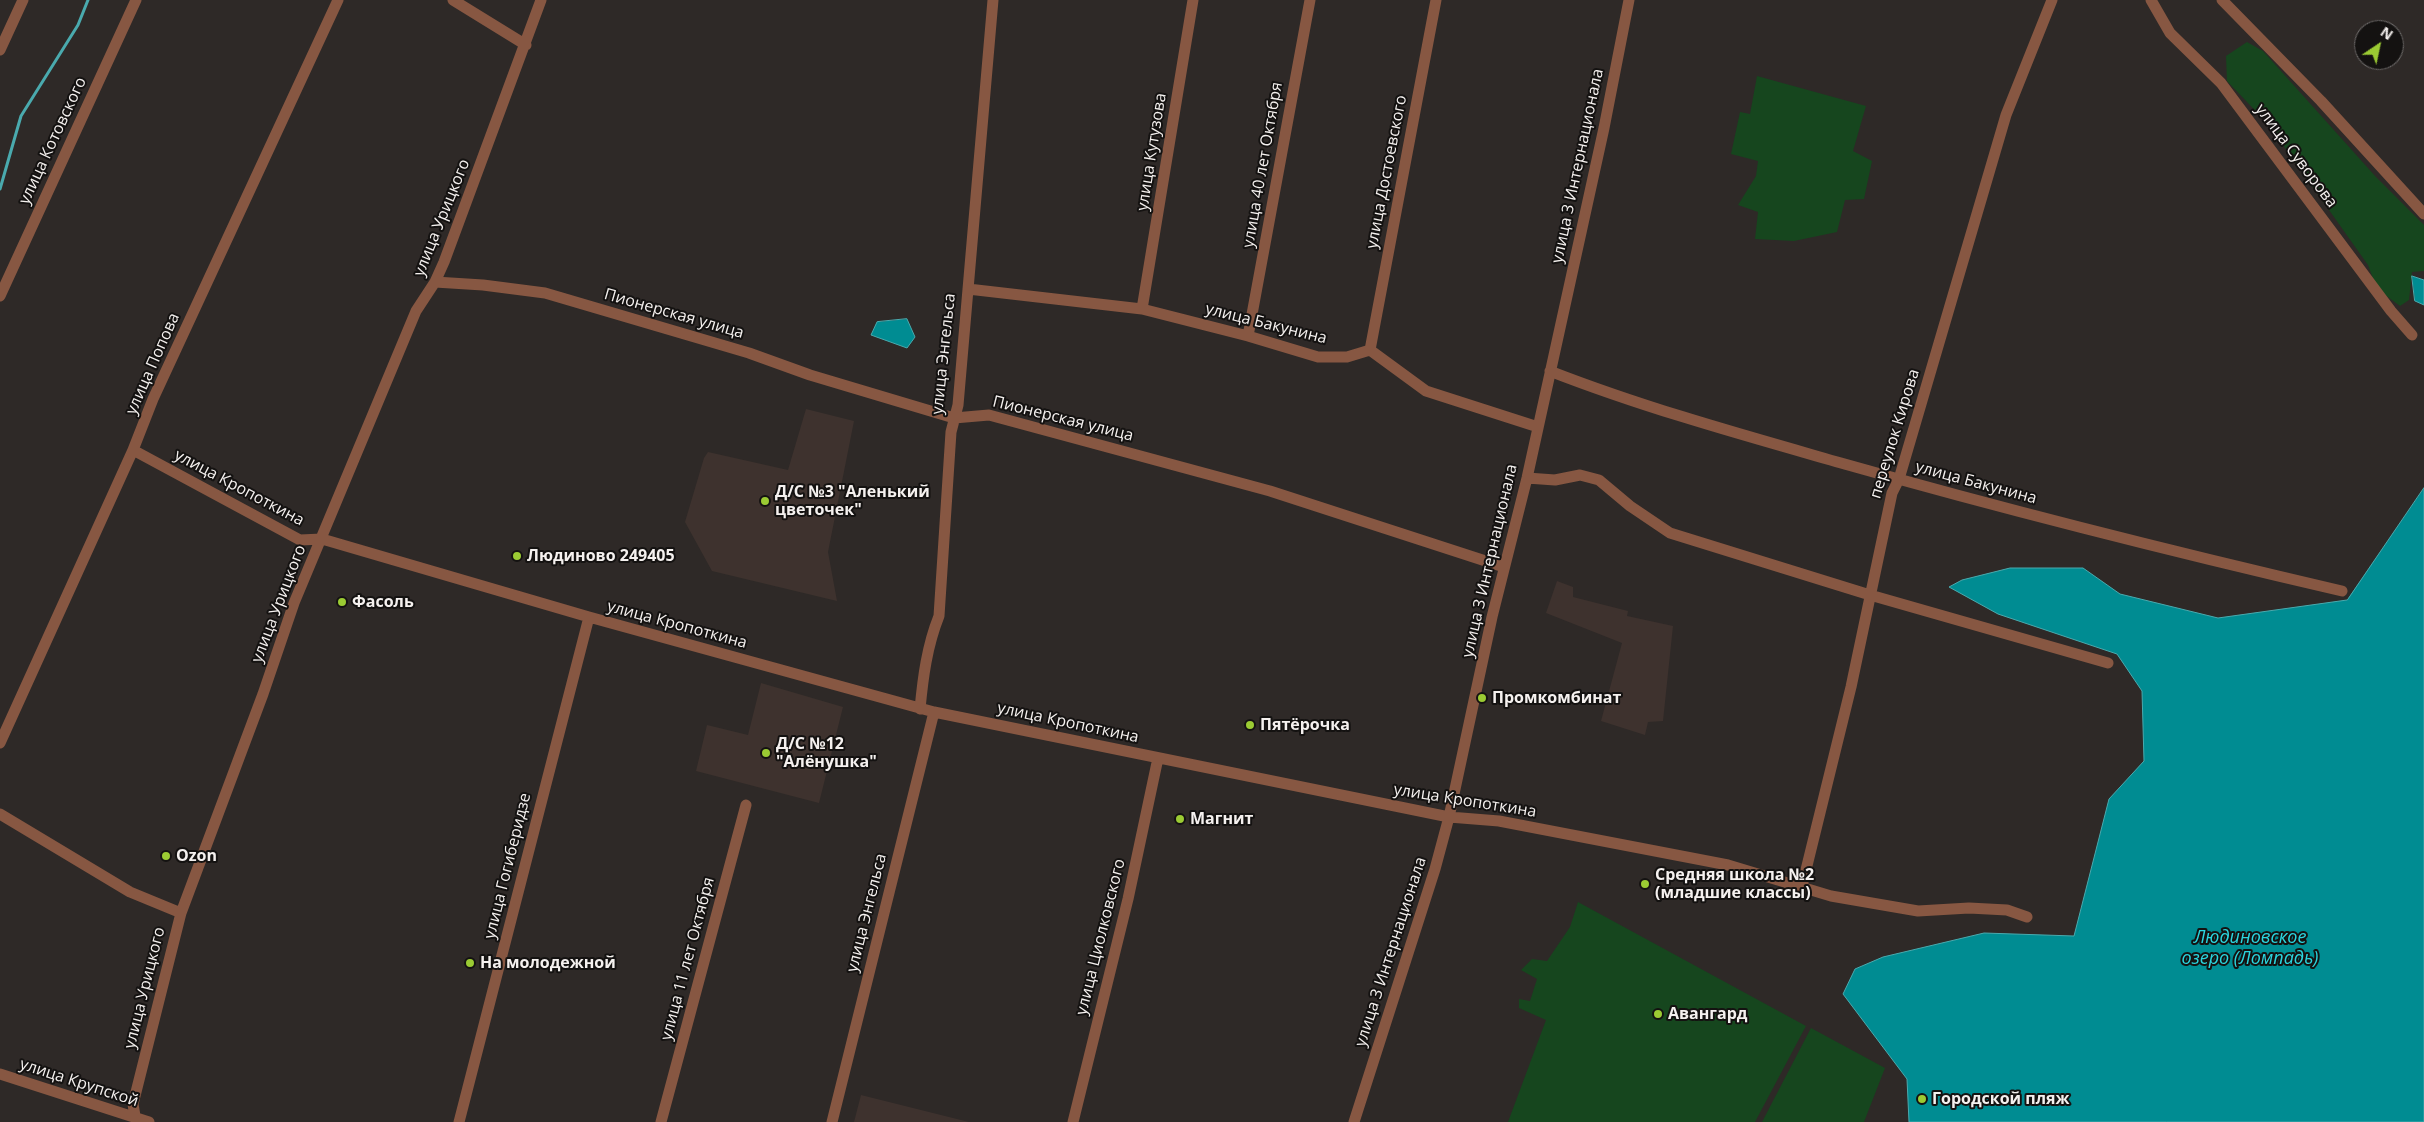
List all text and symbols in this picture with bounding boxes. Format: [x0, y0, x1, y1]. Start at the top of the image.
north arrow [2354, 20, 2404, 70]
text: N [2377, 22, 2397, 44]
street label: улица 3 Интернационала [1548, 67, 1608, 265]
street label: улица Котовского [15, 74, 91, 208]
street label: улица 40 лет Октября [1239, 81, 1287, 249]
street label: улица Кутузова [1133, 92, 1171, 212]
street label: улица Достоевского [1363, 94, 1411, 250]
street label: улица Суворова [2251, 100, 2341, 212]
street label: улица Урицкого [410, 157, 474, 279]
street label: Пионерская улица [602, 285, 746, 343]
street label: улица Энгельса [928, 293, 960, 415]
street label: улица Бакунина [1203, 300, 1329, 348]
street label: улица Попова [122, 310, 184, 418]
street label: переулок Кирова [1866, 367, 1924, 501]
street label: Пионерская улица [991, 392, 1135, 446]
street label: улица Кропоткина [171, 446, 307, 530]
street label: улица Бакунина [1913, 458, 2039, 508]
street label: улица 3 Интернационала [1458, 462, 1522, 660]
place label: Д/С №3 "Аленький цветочек" [775, 482, 930, 520]
marker: Д/С №3 "Аленький цветочек" [759, 495, 771, 507]
street label: улица Урицкого [248, 542, 310, 666]
place label: Людиново 249405 [527, 546, 675, 566]
marker: Людиново 249405 [511, 550, 523, 562]
place label: Фасоль [352, 592, 414, 612]
marker: Фасоль [336, 596, 348, 608]
street label: улица Кропоткина [605, 597, 749, 653]
place label: Промкомбинат [1492, 688, 1621, 708]
marker: Промкомбинат [1476, 692, 1488, 704]
street label: улица Кропоткина [996, 699, 1140, 747]
place label: Пятёрочка [1260, 715, 1350, 735]
marker: Пятёрочка [1244, 719, 1256, 731]
place label: Д/С №12 "Алёнушка" [776, 734, 877, 772]
marker: Д/С №12 "Алёнушка" [760, 747, 772, 759]
street label: улица Кропоткина [1392, 780, 1538, 822]
street label: улица Гогиберидзе [481, 791, 535, 941]
place label: Магнит [1190, 809, 1253, 829]
marker: Магнит [1174, 813, 1186, 825]
place label: Ozon [176, 846, 217, 866]
marker: Ozon [160, 850, 172, 862]
street label: улица Энгельса [843, 852, 891, 974]
street label: улица 3 Интернационала [1351, 855, 1431, 1049]
street label: улица Циолковского [1072, 857, 1130, 1017]
place label: Средняя школа №2 (младшие классы) [1655, 865, 1814, 903]
street label: улица 11 лет Октября [657, 875, 719, 1043]
marker: Средняя школа №2 (младшие классы) [1639, 878, 1651, 890]
street label: улица Урицкого [121, 925, 169, 1051]
water label: Людиновское озеро (Ломпадь) [2182, 927, 2318, 970]
place label: На молодежной [480, 953, 616, 973]
marker: На молодежной [464, 957, 476, 969]
place label: Авангард [1668, 1004, 1747, 1024]
marker: Авангард [1652, 1008, 1664, 1020]
street label: улица Крупской [17, 1055, 141, 1111]
place label: Городской пляж [1932, 1089, 2069, 1109]
marker: Городской пляж [1916, 1093, 1928, 1105]

